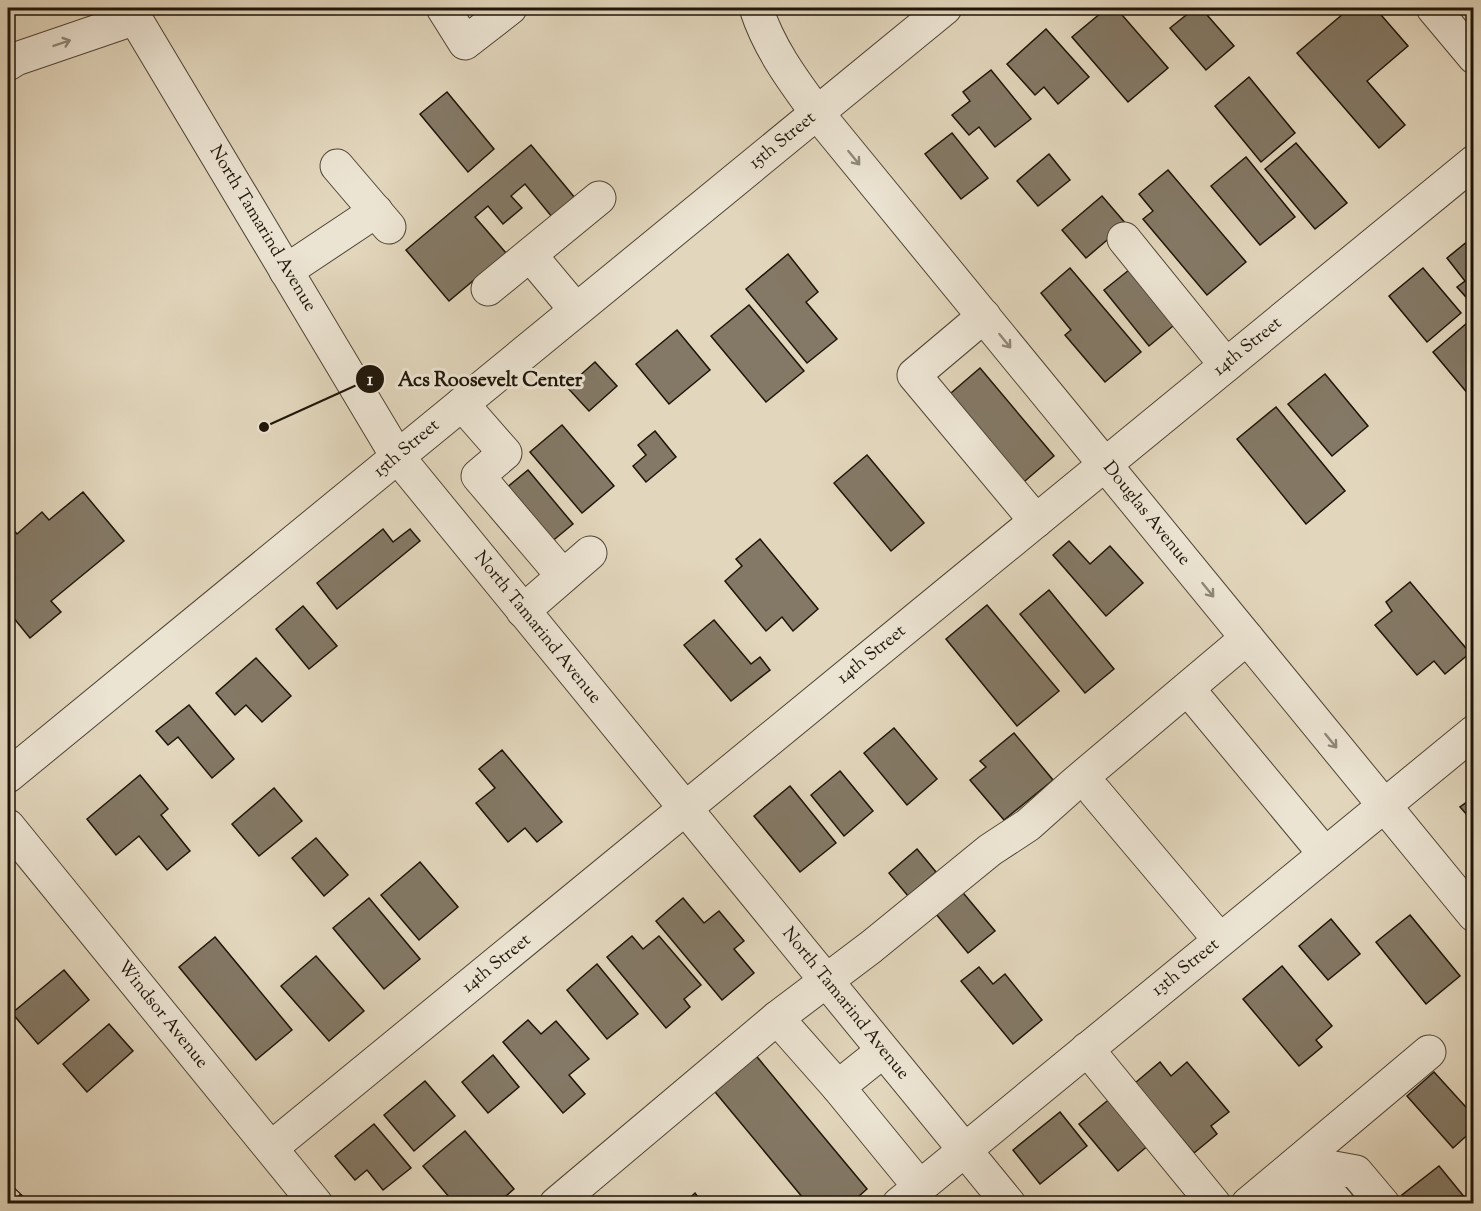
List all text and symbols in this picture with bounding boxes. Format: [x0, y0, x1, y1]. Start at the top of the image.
one-way arrow [52, 37, 71, 48]
street label: 15th Street [744, 106, 822, 176]
street label: North Tamarind Avenue [202, 141, 322, 317]
one-way arrow [848, 150, 861, 166]
street label: 14th Street [1208, 311, 1288, 383]
one-way arrow [998, 333, 1011, 349]
callout: Acs Roosevelt Center [355, 360, 594, 398]
text: Acs Roosevelt Center [398, 367, 583, 396]
text: 1 [367, 368, 374, 394]
street label: 15th Street [368, 414, 446, 484]
street label: Douglas Avenue [1096, 456, 1196, 572]
street label: North Tamarind Avenue [467, 546, 607, 710]
one-way arrow [1201, 582, 1214, 598]
street label: 14th Street [832, 619, 912, 691]
one-way arrow [1325, 733, 1338, 749]
street label: North Tamarind Avenue [775, 922, 915, 1086]
street label: 14th Street [457, 928, 537, 1000]
street label: 13th Street [1147, 933, 1225, 1003]
street label: Windsor Avenue [110, 955, 214, 1075]

